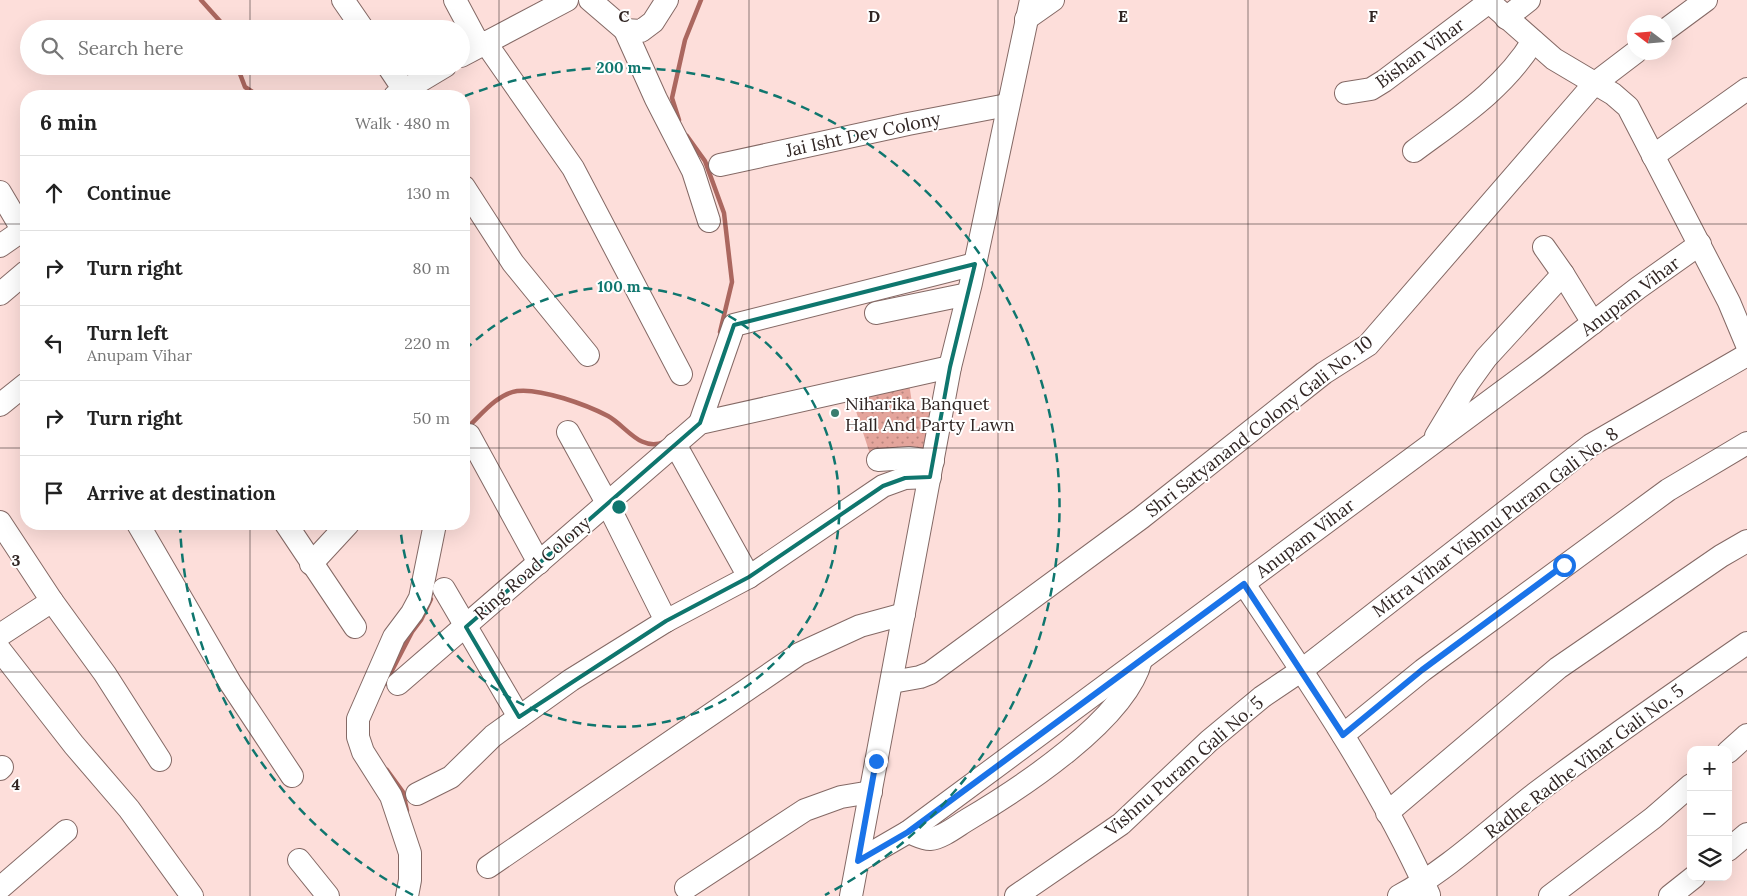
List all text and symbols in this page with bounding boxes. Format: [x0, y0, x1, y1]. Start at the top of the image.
text: C [618, 6, 630, 26]
text: D [868, 6, 880, 26]
text: E [1118, 6, 1128, 26]
text: F [1368, 6, 1378, 26]
street label: Bishan Vihar [1371, 13, 1469, 93]
north arrow [1627, 15, 1672, 60]
search box [20, 20, 470, 75]
icon: search [38, 34, 66, 62]
text: Search here [78, 36, 184, 60]
text: 200 m [597, 58, 642, 77]
street label: Jai Isht Dev Colony [782, 106, 943, 162]
text: 6 min [40, 109, 97, 136]
text: Walk · 480 m [355, 113, 450, 133]
icon: ahead [40, 179, 68, 207]
text: Continue [87, 181, 171, 205]
text: 130 m [407, 183, 450, 203]
street label: Anupam Vihar [1575, 251, 1684, 341]
icon: right [40, 254, 68, 282]
text: Turn right [87, 256, 183, 280]
text: 80 m [413, 258, 450, 278]
text: 100 m [598, 277, 641, 296]
text: Turn left [87, 321, 168, 345]
icon: left [40, 329, 68, 357]
street label: Shri Satyanand Colony Gali No. 10 [1141, 330, 1377, 522]
text: 220 m [404, 333, 450, 353]
text: Anupam Vihar [87, 345, 192, 365]
place label: Niharika Banquet Hall And Party Lawn [845, 392, 1015, 436]
icon: right [40, 404, 68, 432]
text: Turn right [87, 406, 183, 430]
marker: Niharika Banquet Hall And Party Lawn [829, 407, 841, 419]
text: 50 m [413, 408, 450, 428]
street label: Mitra Vihar Vishnu Puram Gali No. 8 [1367, 422, 1623, 622]
icon: arrive [40, 479, 68, 507]
text: Arrive at destination [87, 481, 276, 505]
street label: Anupam Vihar [1250, 493, 1359, 583]
centre of rings [610, 498, 628, 516]
street label: Ring Road Colony [469, 511, 596, 625]
text: 3 [12, 550, 21, 570]
route start [1553, 554, 1576, 577]
street label: Radhe Radhe Vihar Gali No. 5 [1480, 679, 1688, 843]
street label: Vishnu Puram Gali No. 5 [1099, 691, 1268, 842]
map controls [1687, 746, 1732, 881]
button: + [1687, 746, 1732, 791]
route end [865, 750, 888, 773]
text: 4 [12, 774, 21, 794]
button: − [1687, 791, 1732, 836]
button: layers [1687, 836, 1732, 881]

